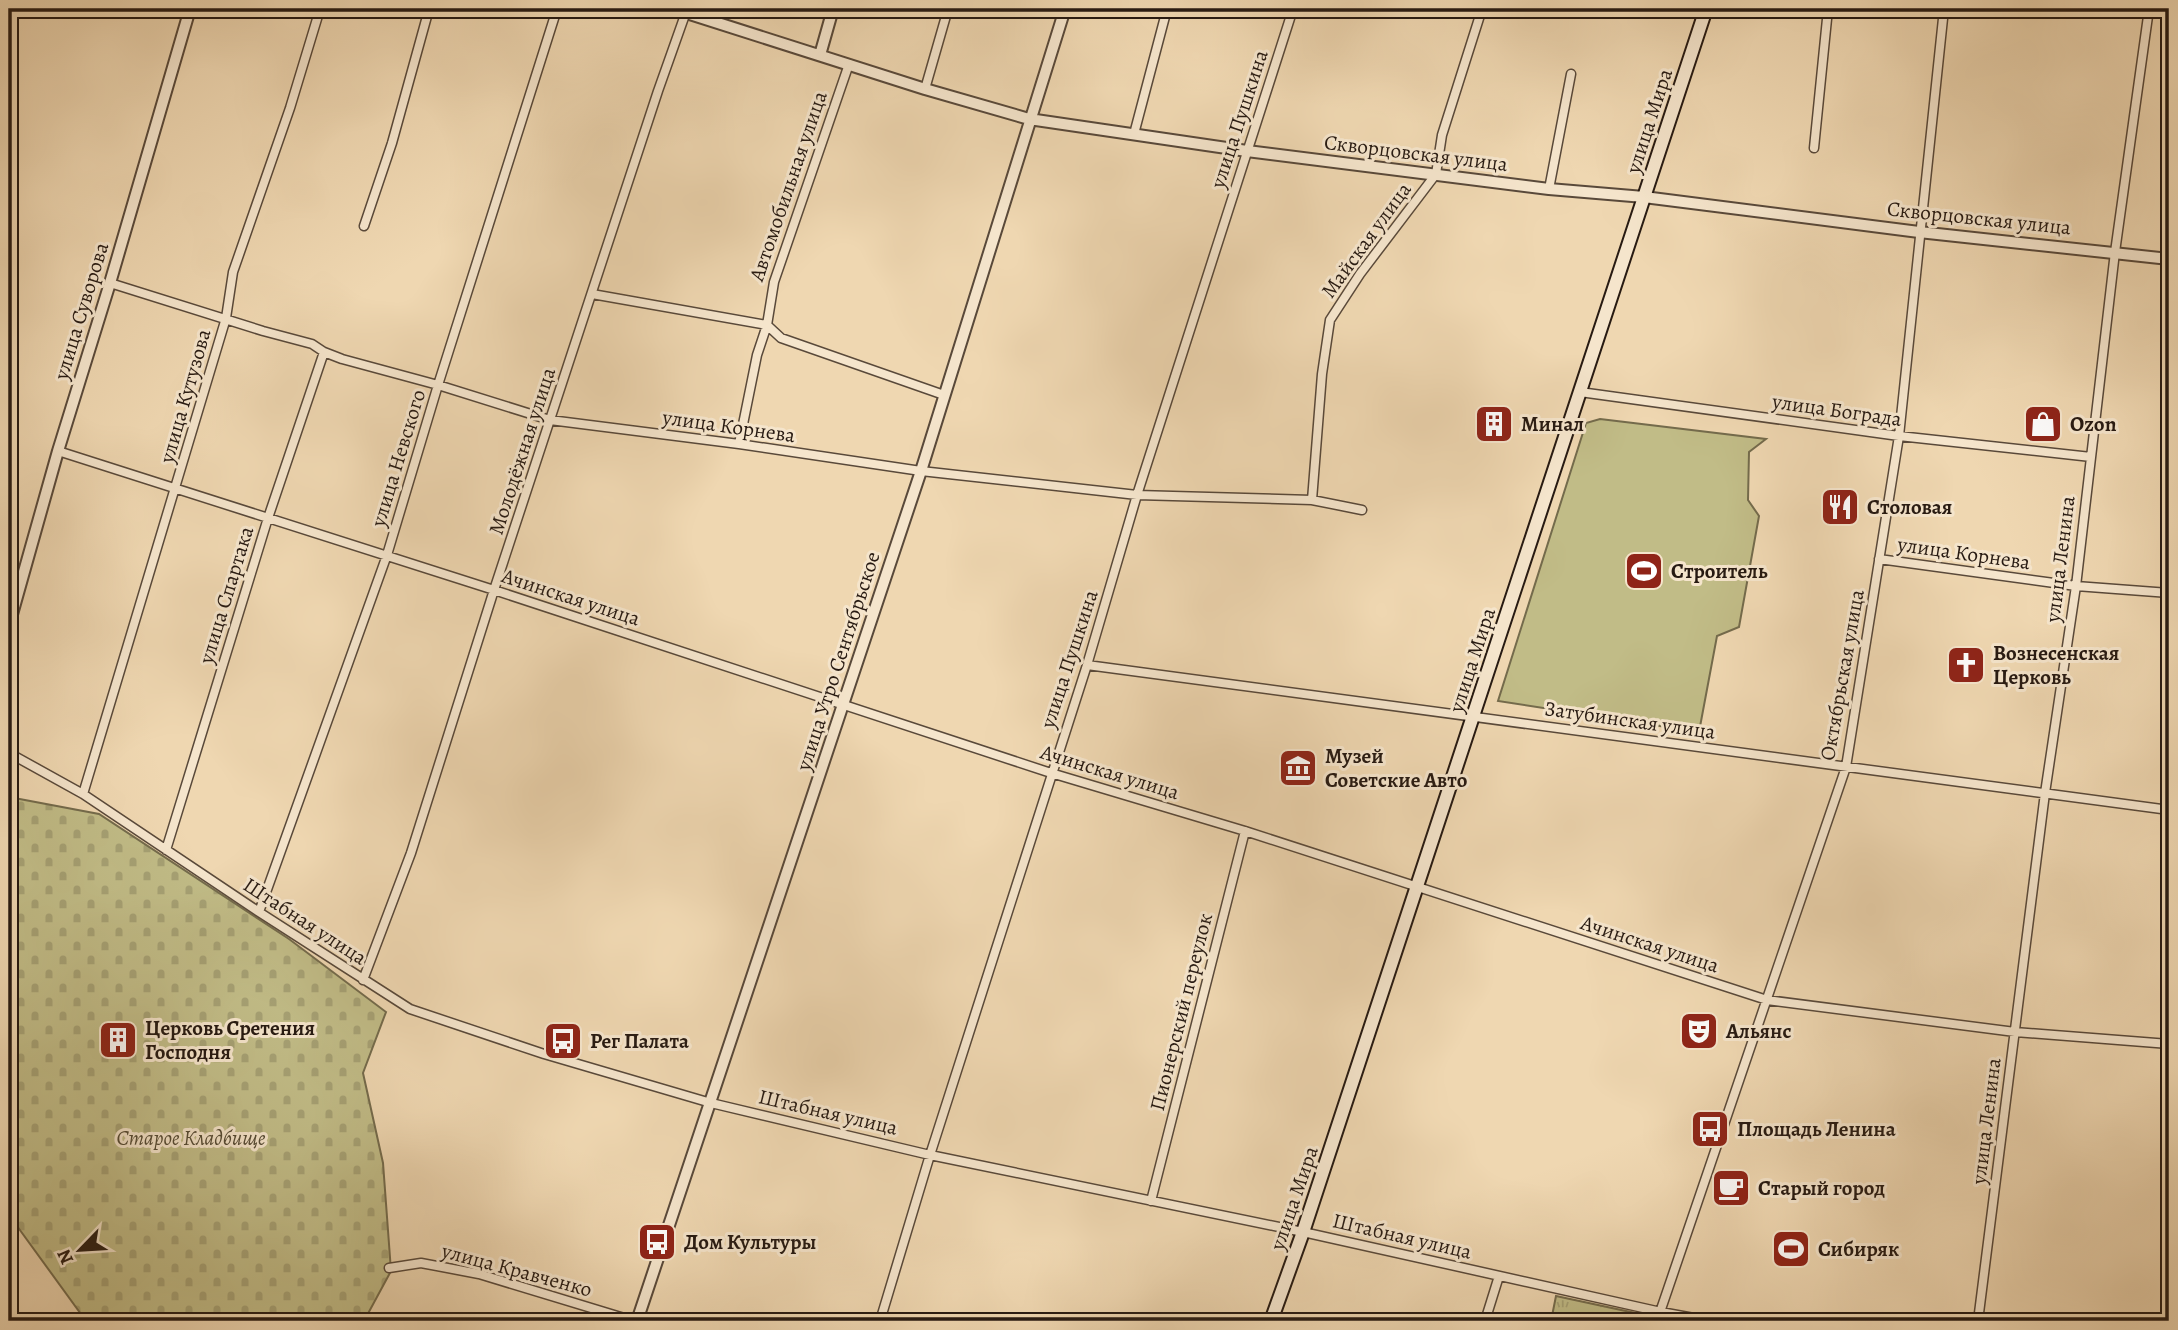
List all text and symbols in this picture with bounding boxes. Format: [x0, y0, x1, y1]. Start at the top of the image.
street label: улица Пушкина [1203, 46, 1275, 193]
street label: улица Мира [1619, 65, 1679, 178]
street label: Автомобильная улица [742, 87, 834, 286]
street label: Скворцовская улица [1323, 128, 1510, 178]
street label: Майская улица [1314, 176, 1418, 304]
street label: Скворцовская улица [1886, 194, 2073, 242]
street label: улица Суворова [47, 239, 115, 384]
street label: улица Кутузова [152, 325, 218, 467]
street label: Молодёжная улица [482, 364, 562, 538]
street label: улица Невского [364, 386, 432, 531]
street label: улица Бограда [1770, 387, 1904, 433]
street label: улица Корнева [660, 403, 797, 449]
building icon: Минал [1473, 403, 1515, 445]
shop icon: Ozon [2022, 403, 2064, 445]
place label: Минал [1521, 410, 1584, 438]
place label: Ozon [2070, 410, 2117, 438]
restaurant icon: Столовая [1819, 486, 1861, 528]
place label: Столовая [1867, 493, 1952, 521]
street label: улица Ленина [2038, 494, 2082, 625]
street label: улица Спартака [192, 523, 260, 668]
street label: улица Корнева [1895, 530, 2032, 576]
street label: улица Утро Сентябрьское [789, 548, 887, 775]
sports icon: Строитель [1623, 550, 1665, 592]
place label: Строитель [1671, 557, 1768, 585]
street label: Ачинская улица [497, 561, 644, 633]
street label: улица Пушкина [1033, 586, 1105, 733]
street label: Октябрьская улица [1813, 587, 1871, 763]
street label: улица Мира [1442, 604, 1502, 717]
place label: Вознесенская Церковь [1993, 639, 2119, 691]
church icon: Вознесенская Церковь [1945, 644, 1987, 686]
street label: Затубинская улица [1543, 694, 1718, 746]
street label: Ачинская улица [1036, 737, 1183, 806]
place label: Музей Советские Авто [1325, 742, 1468, 794]
museum icon: Музей Советские Авто [1277, 747, 1319, 789]
street label: Штабная улица [238, 871, 373, 972]
street label: Ачинская улица [1576, 908, 1723, 980]
street label: Пионерский переулок [1143, 910, 1219, 1114]
theatre icon: Альянс [1678, 1010, 1720, 1052]
place label: Церковь Сретения Господня [145, 1014, 315, 1066]
place label: Альянс [1725, 1017, 1792, 1045]
building icon: Церковь Сретения Господня [97, 1019, 139, 1061]
bus stop icon: Рег Палата [542, 1020, 584, 1062]
place label: Рег Палата [590, 1027, 689, 1055]
street label: улица Ленина [1964, 1056, 2008, 1187]
street label: Штабная улица [756, 1082, 901, 1142]
bus stop icon: Площадь Ленина [1689, 1108, 1731, 1150]
place label: Площадь Ленина [1737, 1115, 1896, 1143]
park label: Старое Кладбище [116, 1124, 266, 1152]
street label: улица Мира [1263, 1142, 1325, 1255]
cafe icon: Старый город [1710, 1167, 1752, 1209]
place label: Старый город [1758, 1174, 1885, 1202]
street label: Штабная улица [1330, 1206, 1475, 1266]
north arrow [46, 1214, 116, 1284]
bus stop icon: Дом Культуры [636, 1221, 678, 1263]
place label: Дом Культуры [684, 1228, 816, 1256]
sports icon: Сибиряк [1770, 1228, 1812, 1270]
place label: Сибиряк [1818, 1235, 1899, 1263]
street label: улица Кравченко [438, 1236, 595, 1304]
text: N [51, 1245, 80, 1269]

